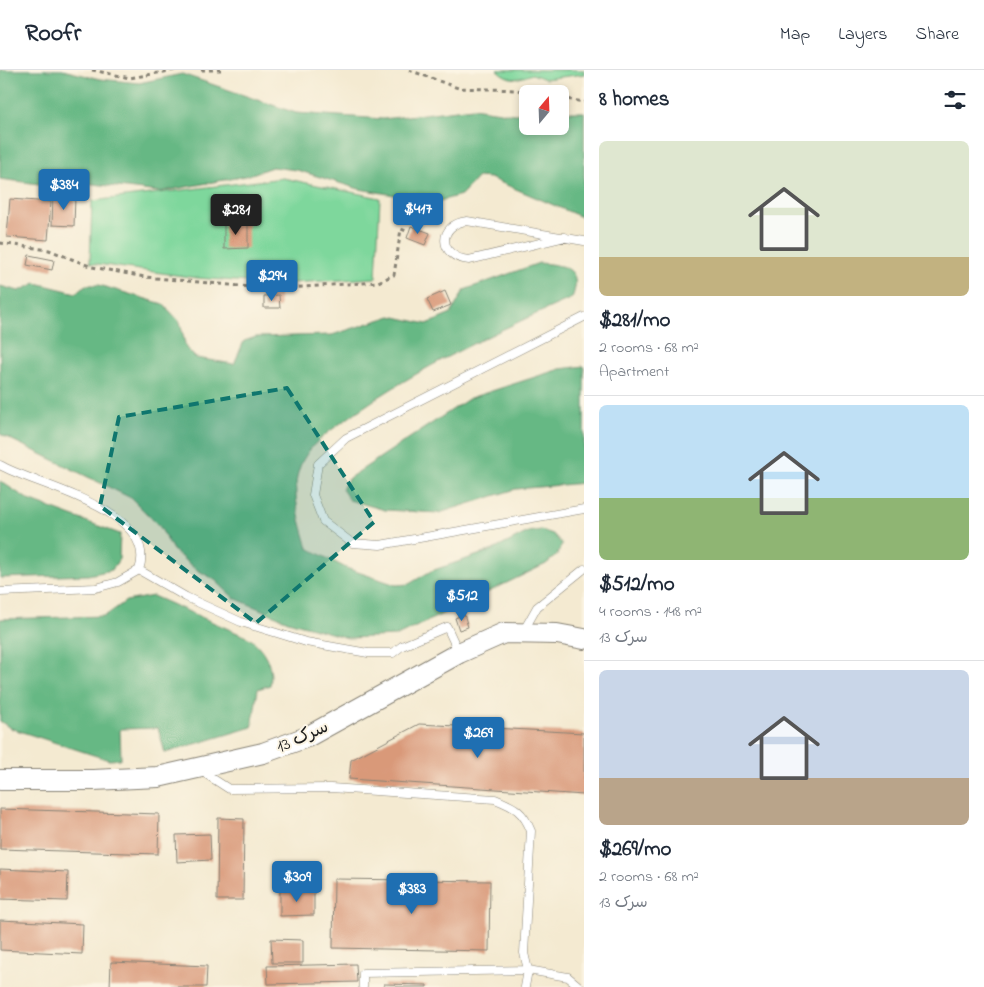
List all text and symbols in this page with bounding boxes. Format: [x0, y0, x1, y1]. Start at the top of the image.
text: Roofr [25, 17, 81, 52]
text: Map [780, 22, 810, 48]
text: Layers [838, 22, 888, 48]
text: Share [916, 22, 959, 48]
north arrow [519, 85, 569, 135]
map controls [519, 85, 569, 135]
text: 8 homes [599, 85, 669, 115]
icon: filters [941, 86, 969, 114]
pin: $384 [34, 168, 94, 211]
text: $384 [50, 173, 78, 197]
icon: home [739, 174, 829, 264]
pin: $417 [388, 192, 448, 235]
pin: $281 [206, 194, 266, 236]
text: $417 [404, 197, 432, 221]
text: $281 [222, 198, 250, 222]
pin: $294 [242, 260, 302, 302]
text: $294 [257, 264, 287, 288]
text: $281/mo [599, 306, 670, 336]
text: 2 rooms · 68 m² [599, 336, 699, 360]
text: Apartment [599, 360, 669, 384]
icon: home [739, 438, 829, 528]
text: $512/mo [599, 570, 675, 600]
pin: $512 [432, 580, 492, 622]
text: $512 [446, 584, 478, 608]
text: 4 rooms · 148 m² [599, 600, 702, 624]
text: سرک 13 [599, 626, 648, 650]
icon: home [739, 703, 829, 793]
street label: سرک 13 [273, 715, 333, 761]
pin: $269 [448, 716, 508, 759]
text: $269 [463, 721, 493, 745]
text: $269/mo [599, 835, 671, 865]
pin: $309 [267, 860, 327, 903]
text: $309 [283, 865, 311, 889]
text: 2 rooms · 68 m² [599, 865, 699, 889]
pin: $383 [382, 872, 442, 915]
text: $383 [398, 877, 426, 901]
text: سرک 13 [599, 891, 648, 915]

